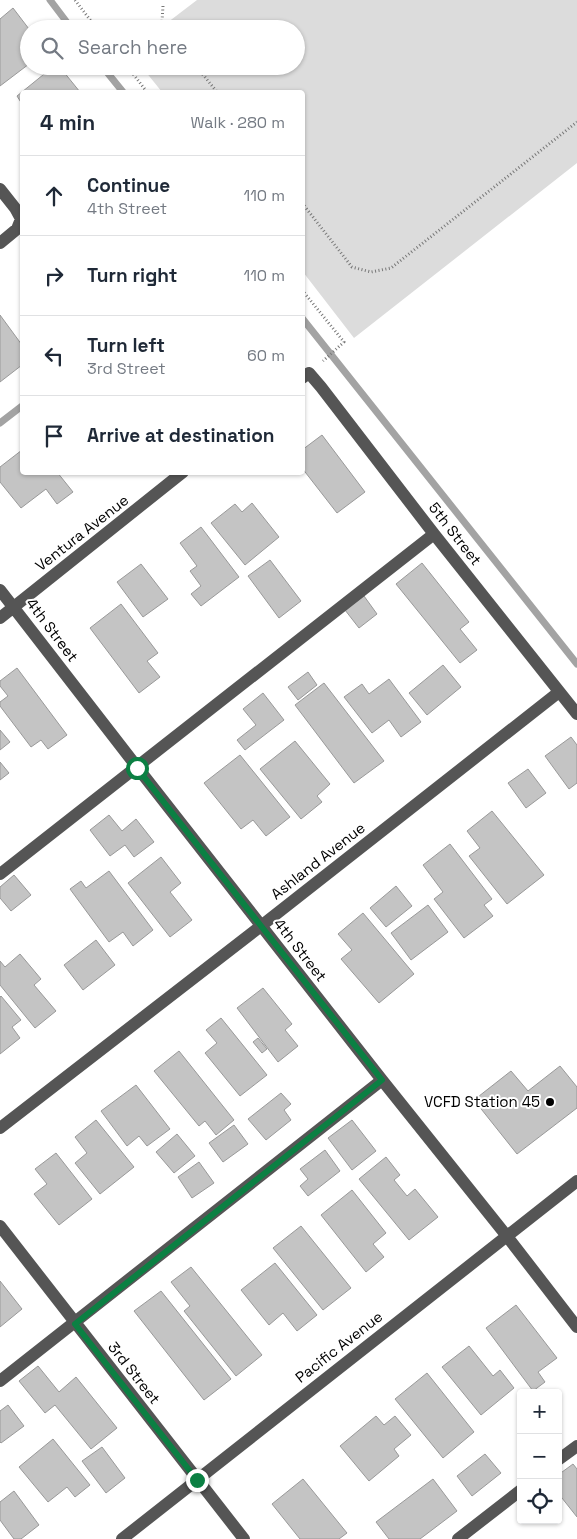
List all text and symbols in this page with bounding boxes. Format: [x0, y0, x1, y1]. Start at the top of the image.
search box [20, 20, 305, 75]
icon: search [38, 34, 66, 62]
text: Search here [78, 35, 188, 60]
text: 4 min [40, 109, 95, 136]
text: Walk · 280 m [190, 112, 285, 133]
text: Continue [87, 173, 170, 198]
icon: ahead [40, 182, 68, 210]
text: 110 m [243, 185, 285, 206]
text: 4th Street [87, 198, 167, 219]
icon: right [40, 262, 68, 290]
text: Turn right [87, 263, 177, 288]
text: 110 m [243, 265, 285, 286]
text: Turn left [87, 333, 165, 358]
icon: left [40, 342, 68, 370]
text: 60 m [247, 345, 285, 366]
text: 3rd Street [87, 358, 166, 379]
icon: arrive [40, 422, 68, 450]
text: Arrive at destination [87, 423, 275, 448]
street label: Ventura Avenue [31, 490, 132, 575]
street label: 5th Street [425, 498, 486, 569]
street label: 4th Street [22, 594, 83, 666]
route start [126, 757, 149, 780]
street label: Ashland Avenue [267, 818, 369, 903]
street label: 4th Street [270, 914, 331, 985]
place label: VCFD Station 45 [424, 1092, 540, 1111]
marker: VCFD Station 45 [544, 1096, 556, 1108]
street label: Pacific Avenue [291, 1307, 386, 1387]
street label: 3rd Street [104, 1338, 165, 1408]
map controls [517, 1389, 562, 1524]
button: + [517, 1389, 562, 1434]
button: − [517, 1434, 562, 1479]
route end [186, 1469, 209, 1492]
button: locate [517, 1479, 562, 1524]

